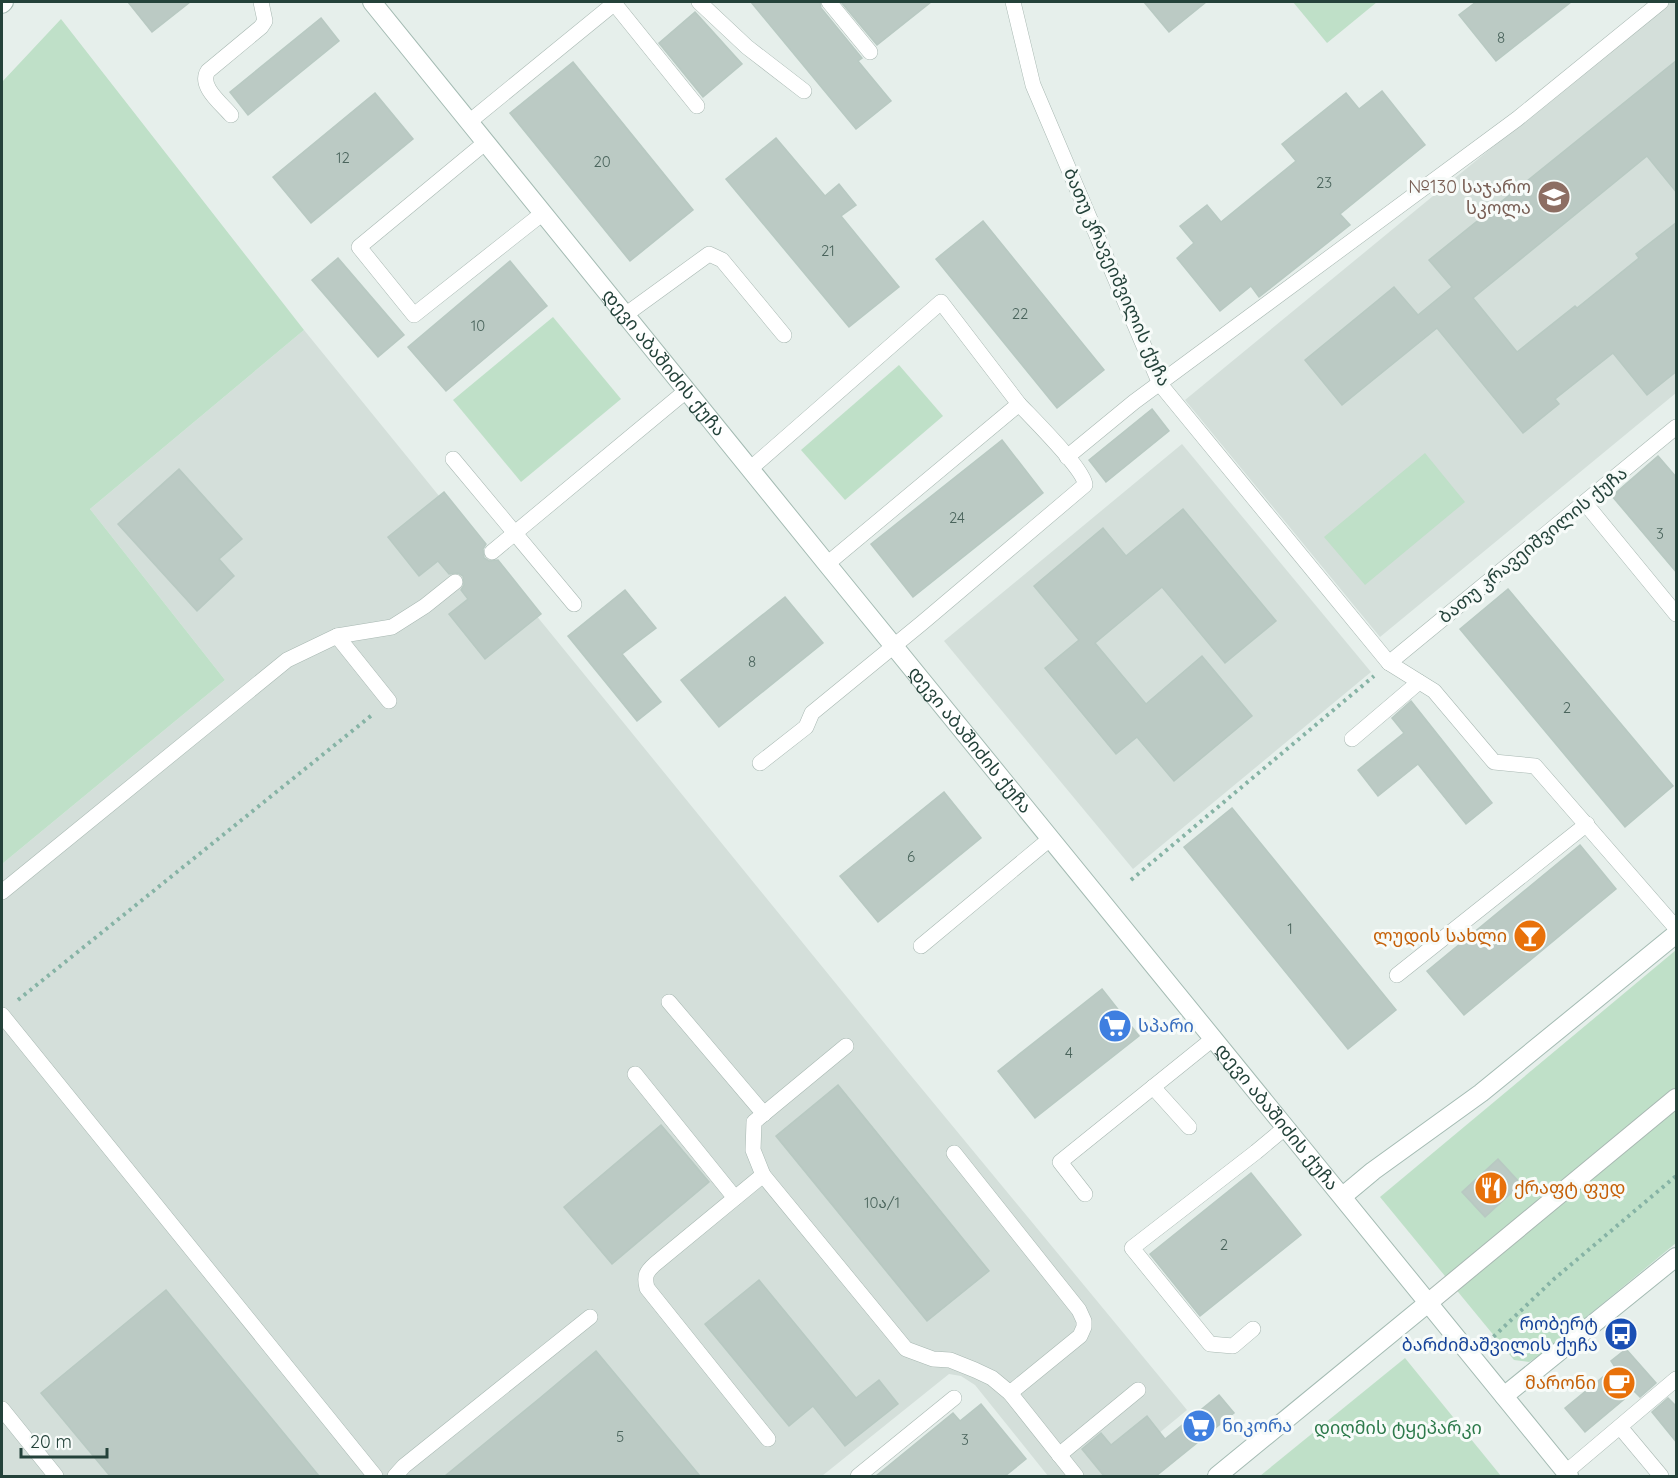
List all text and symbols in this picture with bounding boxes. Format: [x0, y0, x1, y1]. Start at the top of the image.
house number: 8 [1497, 28, 1505, 47]
house number: 12 [336, 148, 350, 167]
house number: 20 [593, 152, 611, 171]
street label: ბათუ კრავეიშვილის ქუჩა [1059, 164, 1176, 390]
house number: 23 [1316, 173, 1332, 192]
place label: №130 საჯარო სკოლა [1408, 175, 1531, 219]
school or university icon: №130 საჯარო სკოლა [1536, 179, 1572, 215]
house number: 21 [821, 241, 835, 260]
street label: დევი აბაშიძის ქუჩა [598, 284, 731, 441]
house number: 22 [1012, 304, 1028, 323]
house number: 10 [471, 316, 485, 335]
street label: ბათუ კრავეიშვილის ქუჩა [1433, 461, 1632, 628]
house number: 24 [949, 508, 965, 527]
house number: 3 [1656, 524, 1664, 543]
house number: 8 [748, 652, 756, 671]
street label: დევი აბაშიძის ქუჩა [904, 662, 1037, 818]
house number: 2 [1563, 698, 1571, 717]
house number: 6 [907, 847, 915, 866]
bar icon: ლუდის სახლი [1512, 918, 1548, 954]
house number: 1 [1287, 919, 1293, 938]
place label: ლუდის სახლი [1373, 924, 1507, 947]
supermarket icon: სპარი [1097, 1008, 1133, 1044]
place label: სპარი [1138, 1014, 1194, 1037]
street label: დევი აბაშიძის ქუჩა [1211, 1038, 1344, 1195]
house number: 4 [1065, 1043, 1073, 1062]
restaurant icon: ქრაფტ ფუდ [1473, 1170, 1509, 1206]
place label: ქრაფტ ფუდ [1514, 1176, 1625, 1199]
house number: 10ა/1 [864, 1193, 900, 1212]
house number: 2 [1220, 1235, 1228, 1254]
place label: რობერტ ბარძიმაშვილის ქუჩა [1402, 1312, 1598, 1356]
bus stop icon: რობერტ ბარძიმაშვილის ქუჩა [1603, 1316, 1639, 1352]
cafe icon: მარონი [1601, 1365, 1637, 1401]
place label: მარონი [1525, 1371, 1596, 1394]
supermarket icon: ნიკორა [1181, 1408, 1217, 1444]
place label: ნიკორა [1222, 1414, 1292, 1437]
park label: დიღმის ტყეპარკი [1314, 1416, 1482, 1439]
scale bar [21, 1421, 106, 1459]
house number: 5 [616, 1427, 624, 1446]
text: 20 m [30, 1430, 72, 1453]
house number: 3 [961, 1430, 969, 1449]

